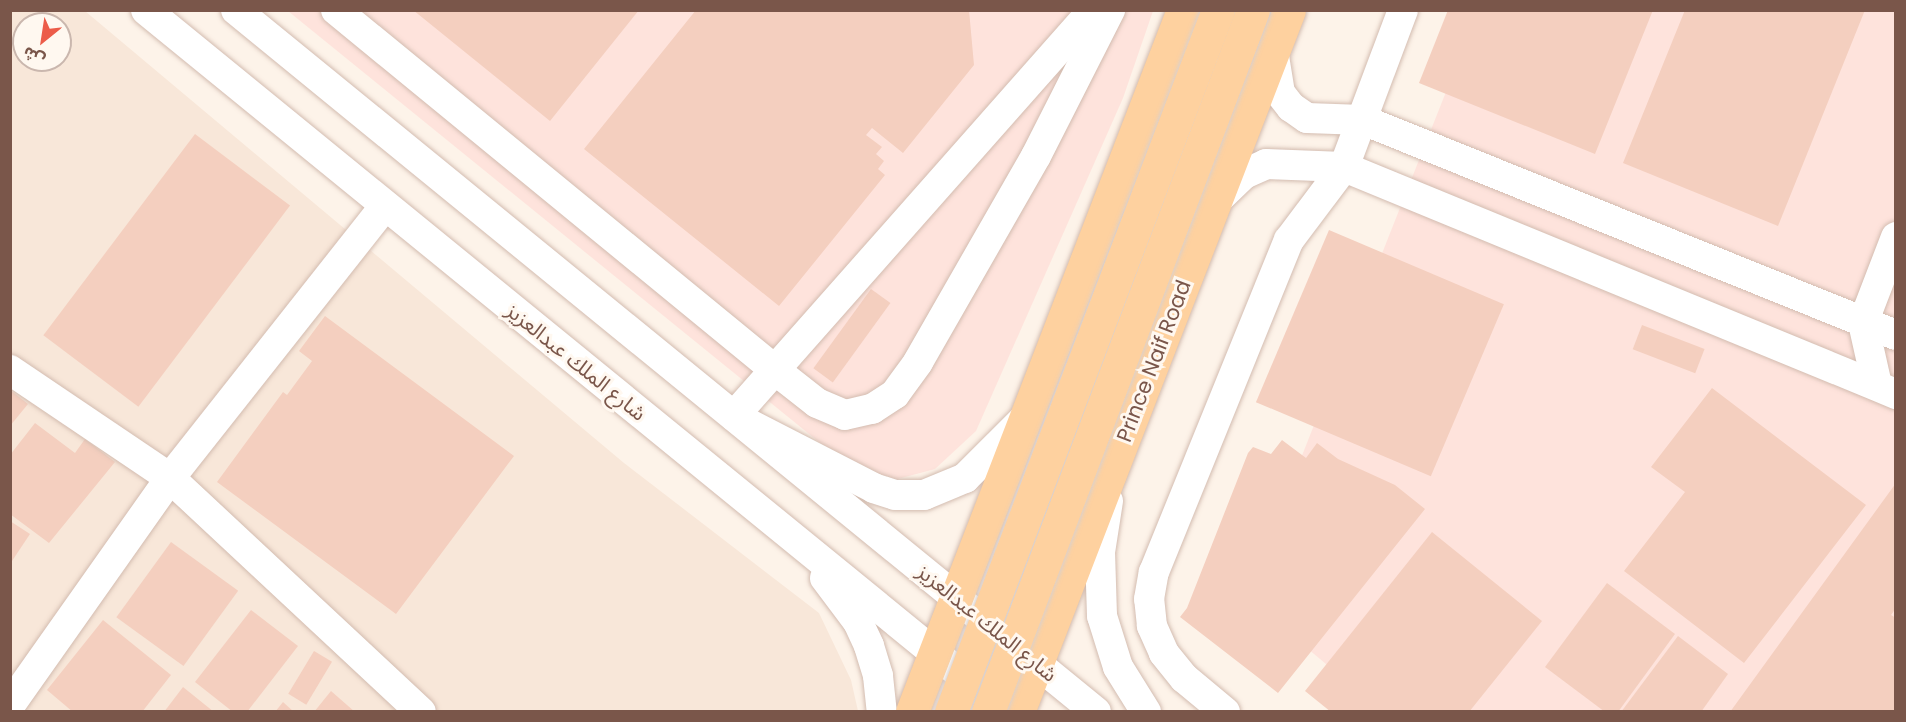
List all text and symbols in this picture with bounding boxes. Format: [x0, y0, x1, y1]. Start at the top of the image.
north arrow [12, 12, 72, 72]
text: ش [19, 41, 49, 72]
street label: Prince Naif Road [1112, 277, 1196, 445]
street label: شارع الملك عبدالعزيز [501, 298, 651, 426]
street label: شارع الملك عبدالعزيز [912, 559, 1062, 687]

